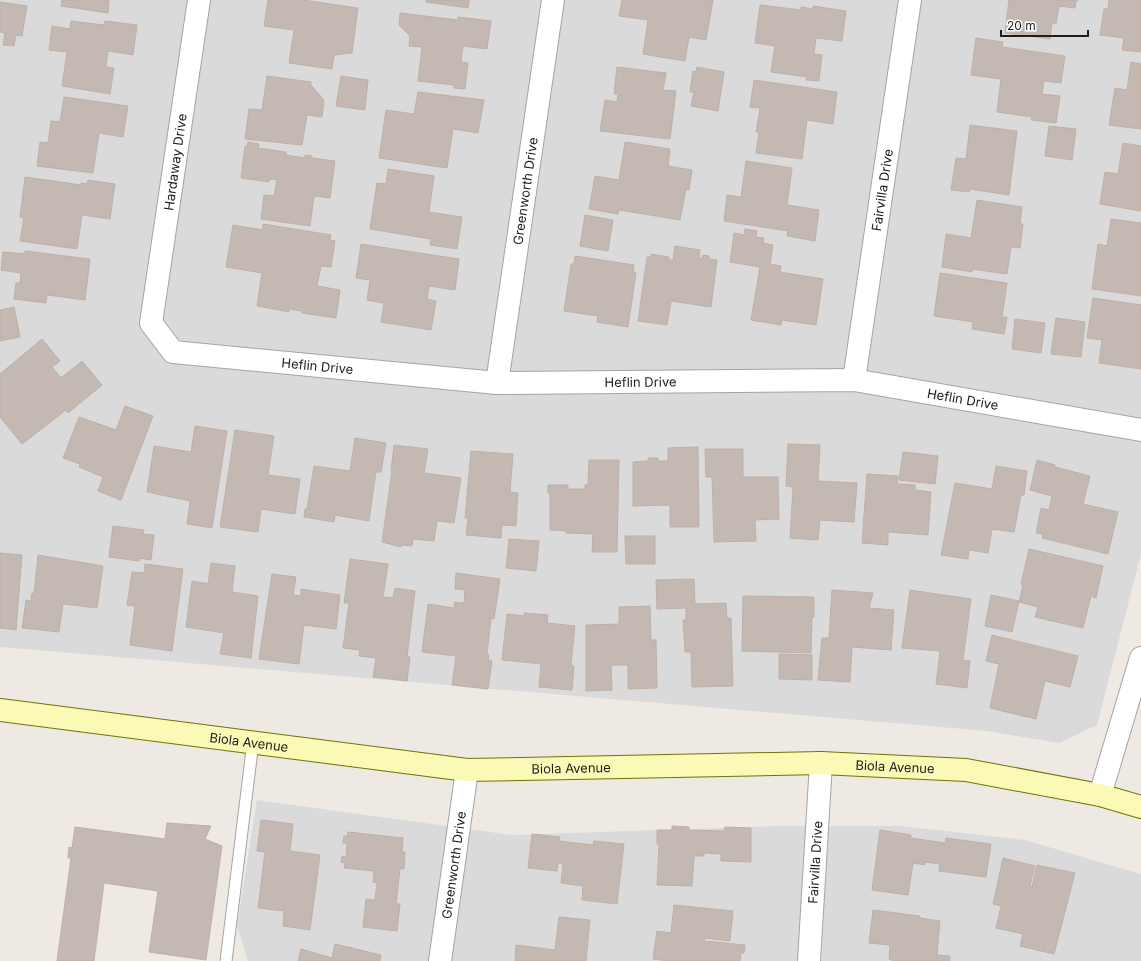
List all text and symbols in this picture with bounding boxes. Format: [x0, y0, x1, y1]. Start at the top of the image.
scale bar [1001, 12, 1088, 38]
text: 20 m [1007, 18, 1036, 33]
street label: Hardaway Drive [160, 112, 190, 212]
street label: Greenworth Drive [509, 136, 541, 246]
street label: Fairvilla Drive [868, 148, 896, 232]
street label: Heflin Drive [281, 354, 354, 377]
street label: Heflin Drive [604, 373, 677, 390]
street label: Heflin Drive [926, 385, 1000, 413]
street label: Biola Avenue [209, 729, 289, 755]
street label: Biola Avenue [855, 757, 935, 776]
street label: Biola Avenue [531, 759, 611, 777]
street label: Greenworth Drive [438, 810, 469, 920]
street label: Fairvilla Drive [804, 820, 825, 904]

